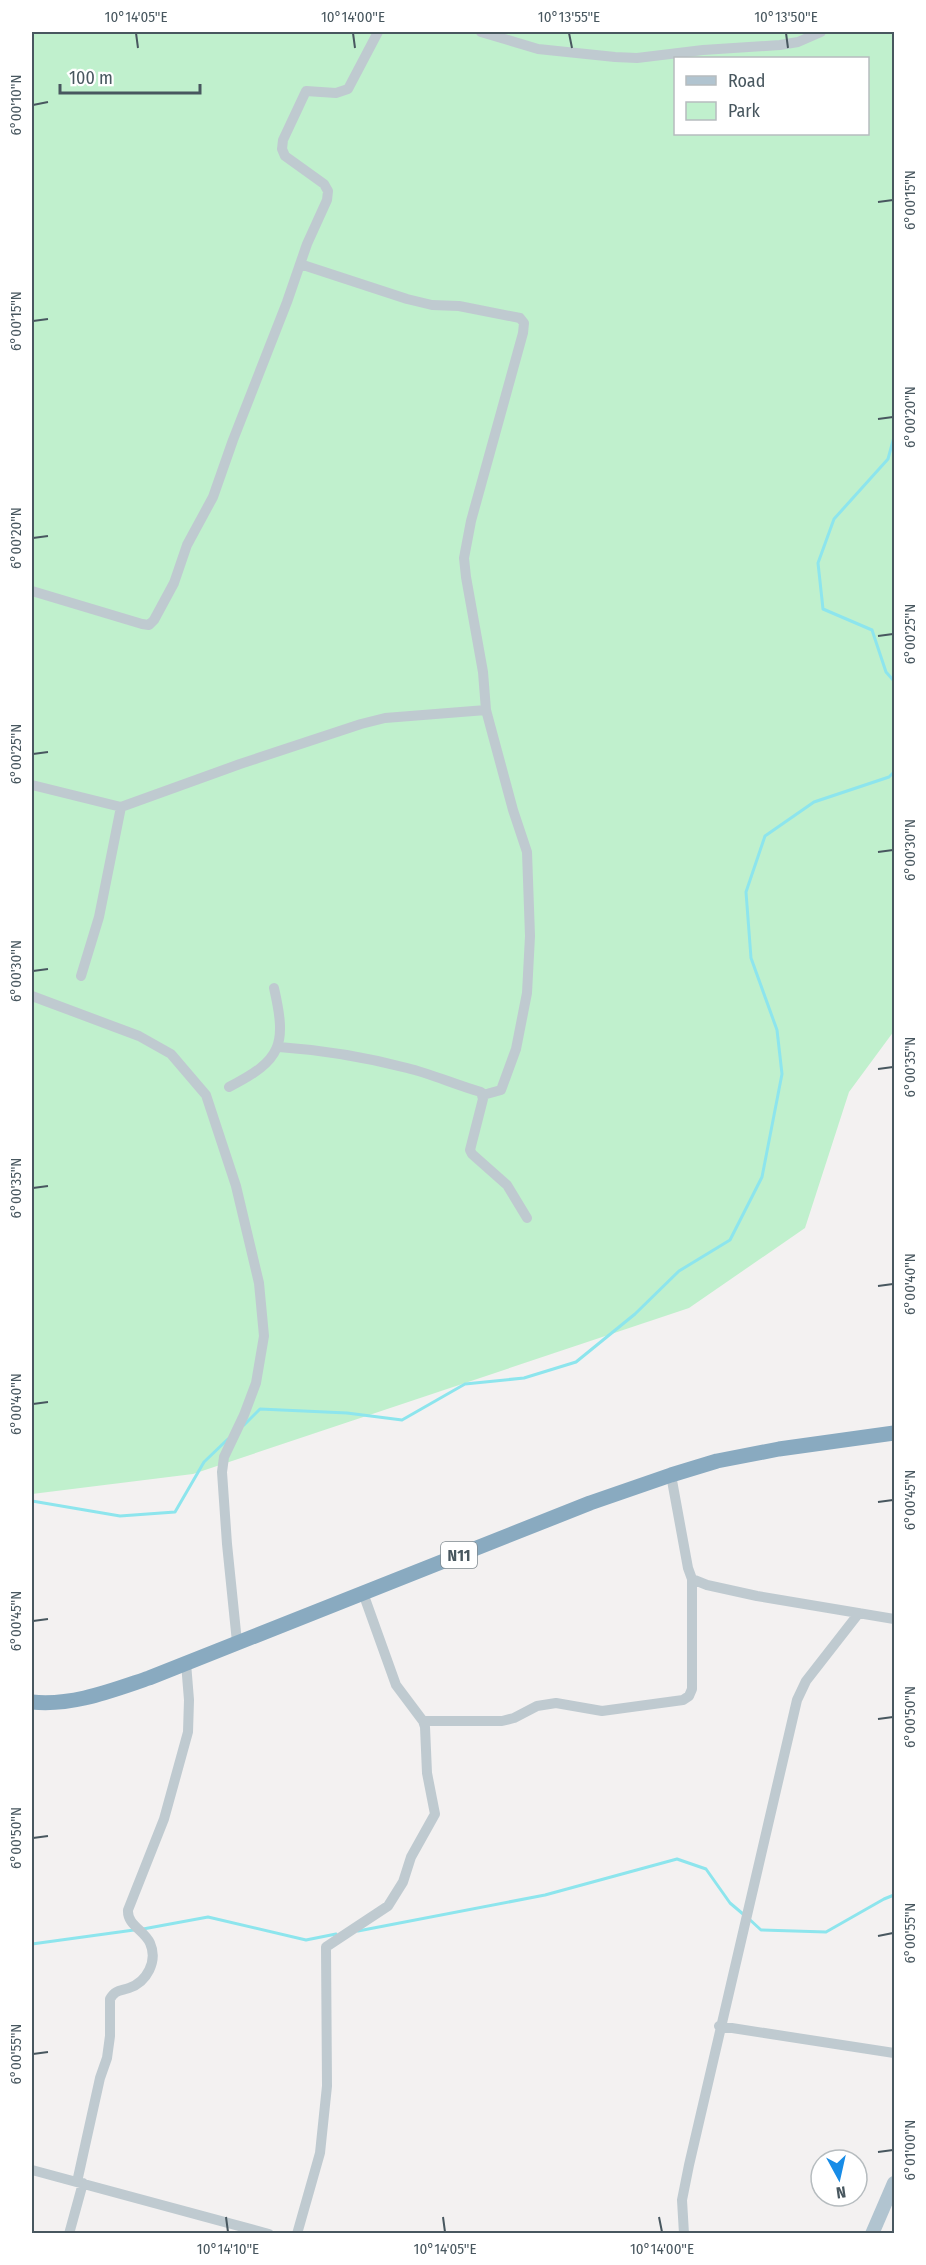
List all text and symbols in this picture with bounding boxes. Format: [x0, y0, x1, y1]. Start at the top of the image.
text: 10°14'05"E [105, 8, 167, 26]
text: 10°14'00"E [321, 8, 385, 26]
text: 10°13'55"E [538, 8, 600, 26]
text: 10°13'50"E [754, 8, 818, 26]
scale bar [60, 57, 200, 95]
legend [674, 57, 869, 135]
text: 100 m [69, 67, 113, 89]
text: Road [728, 70, 765, 92]
text: 6°00'10"N [7, 74, 25, 136]
text: Park [728, 100, 761, 122]
text: 6°00'15"N [901, 170, 919, 230]
text: 6°00'15"N [7, 291, 25, 351]
text: 6°00'20"N [901, 386, 919, 448]
text: 6°00'20"N [7, 507, 25, 569]
text: 6°00'25"N [901, 604, 919, 664]
text: 6°00'25"N [7, 724, 25, 784]
text: 6°00'30"N [901, 819, 919, 881]
text: 6°00'30"N [7, 940, 25, 1002]
text: 6°00'35"N [901, 1037, 919, 1097]
text: 6°00'35"N [7, 1158, 25, 1218]
text: 6°00'40"N [901, 1253, 919, 1315]
text: 6°00'40"N [7, 1373, 25, 1435]
text: 6°00'45"N [901, 1470, 919, 1530]
road number: N11 [441, 1542, 477, 1568]
text: 6°00'45"N [7, 1591, 25, 1651]
text: 6°00'50"N [901, 1686, 919, 1748]
text: 6°00'50"N [7, 1807, 25, 1869]
text: 6°00'55"N [901, 1903, 919, 1963]
text: 6°00'55"N [7, 2024, 25, 2084]
text: 6°01'00"N [901, 2120, 919, 2180]
north arrow [809, 2148, 869, 2208]
text: N [835, 2182, 847, 2202]
text: 10°14'10"E [197, 2240, 259, 2258]
text: 10°14'05"E [414, 2240, 476, 2258]
text: 10°14'00"E [630, 2240, 694, 2258]

